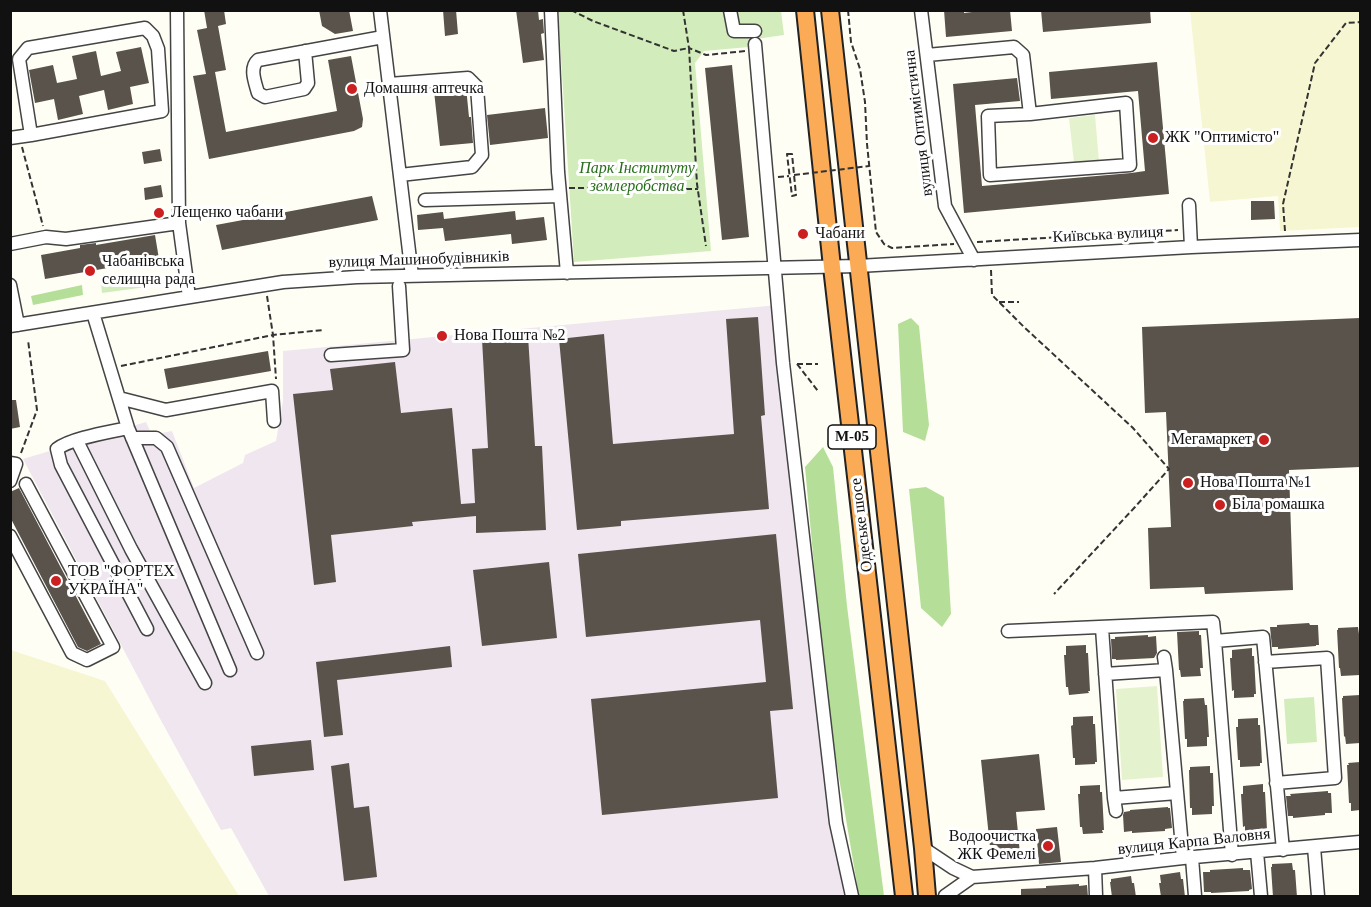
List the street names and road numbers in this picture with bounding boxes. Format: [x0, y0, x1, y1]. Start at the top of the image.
street label: вулиця Оптимістична [900, 49, 938, 197]
street label: Київська вулиця [1052, 223, 1164, 247]
street label: вулиця Машинобудівників [328, 247, 510, 273]
road number: М-05 [828, 425, 876, 449]
street label: Одеське шосе [847, 477, 877, 573]
street label: вулиця Карпа Валовня [1117, 824, 1271, 860]

